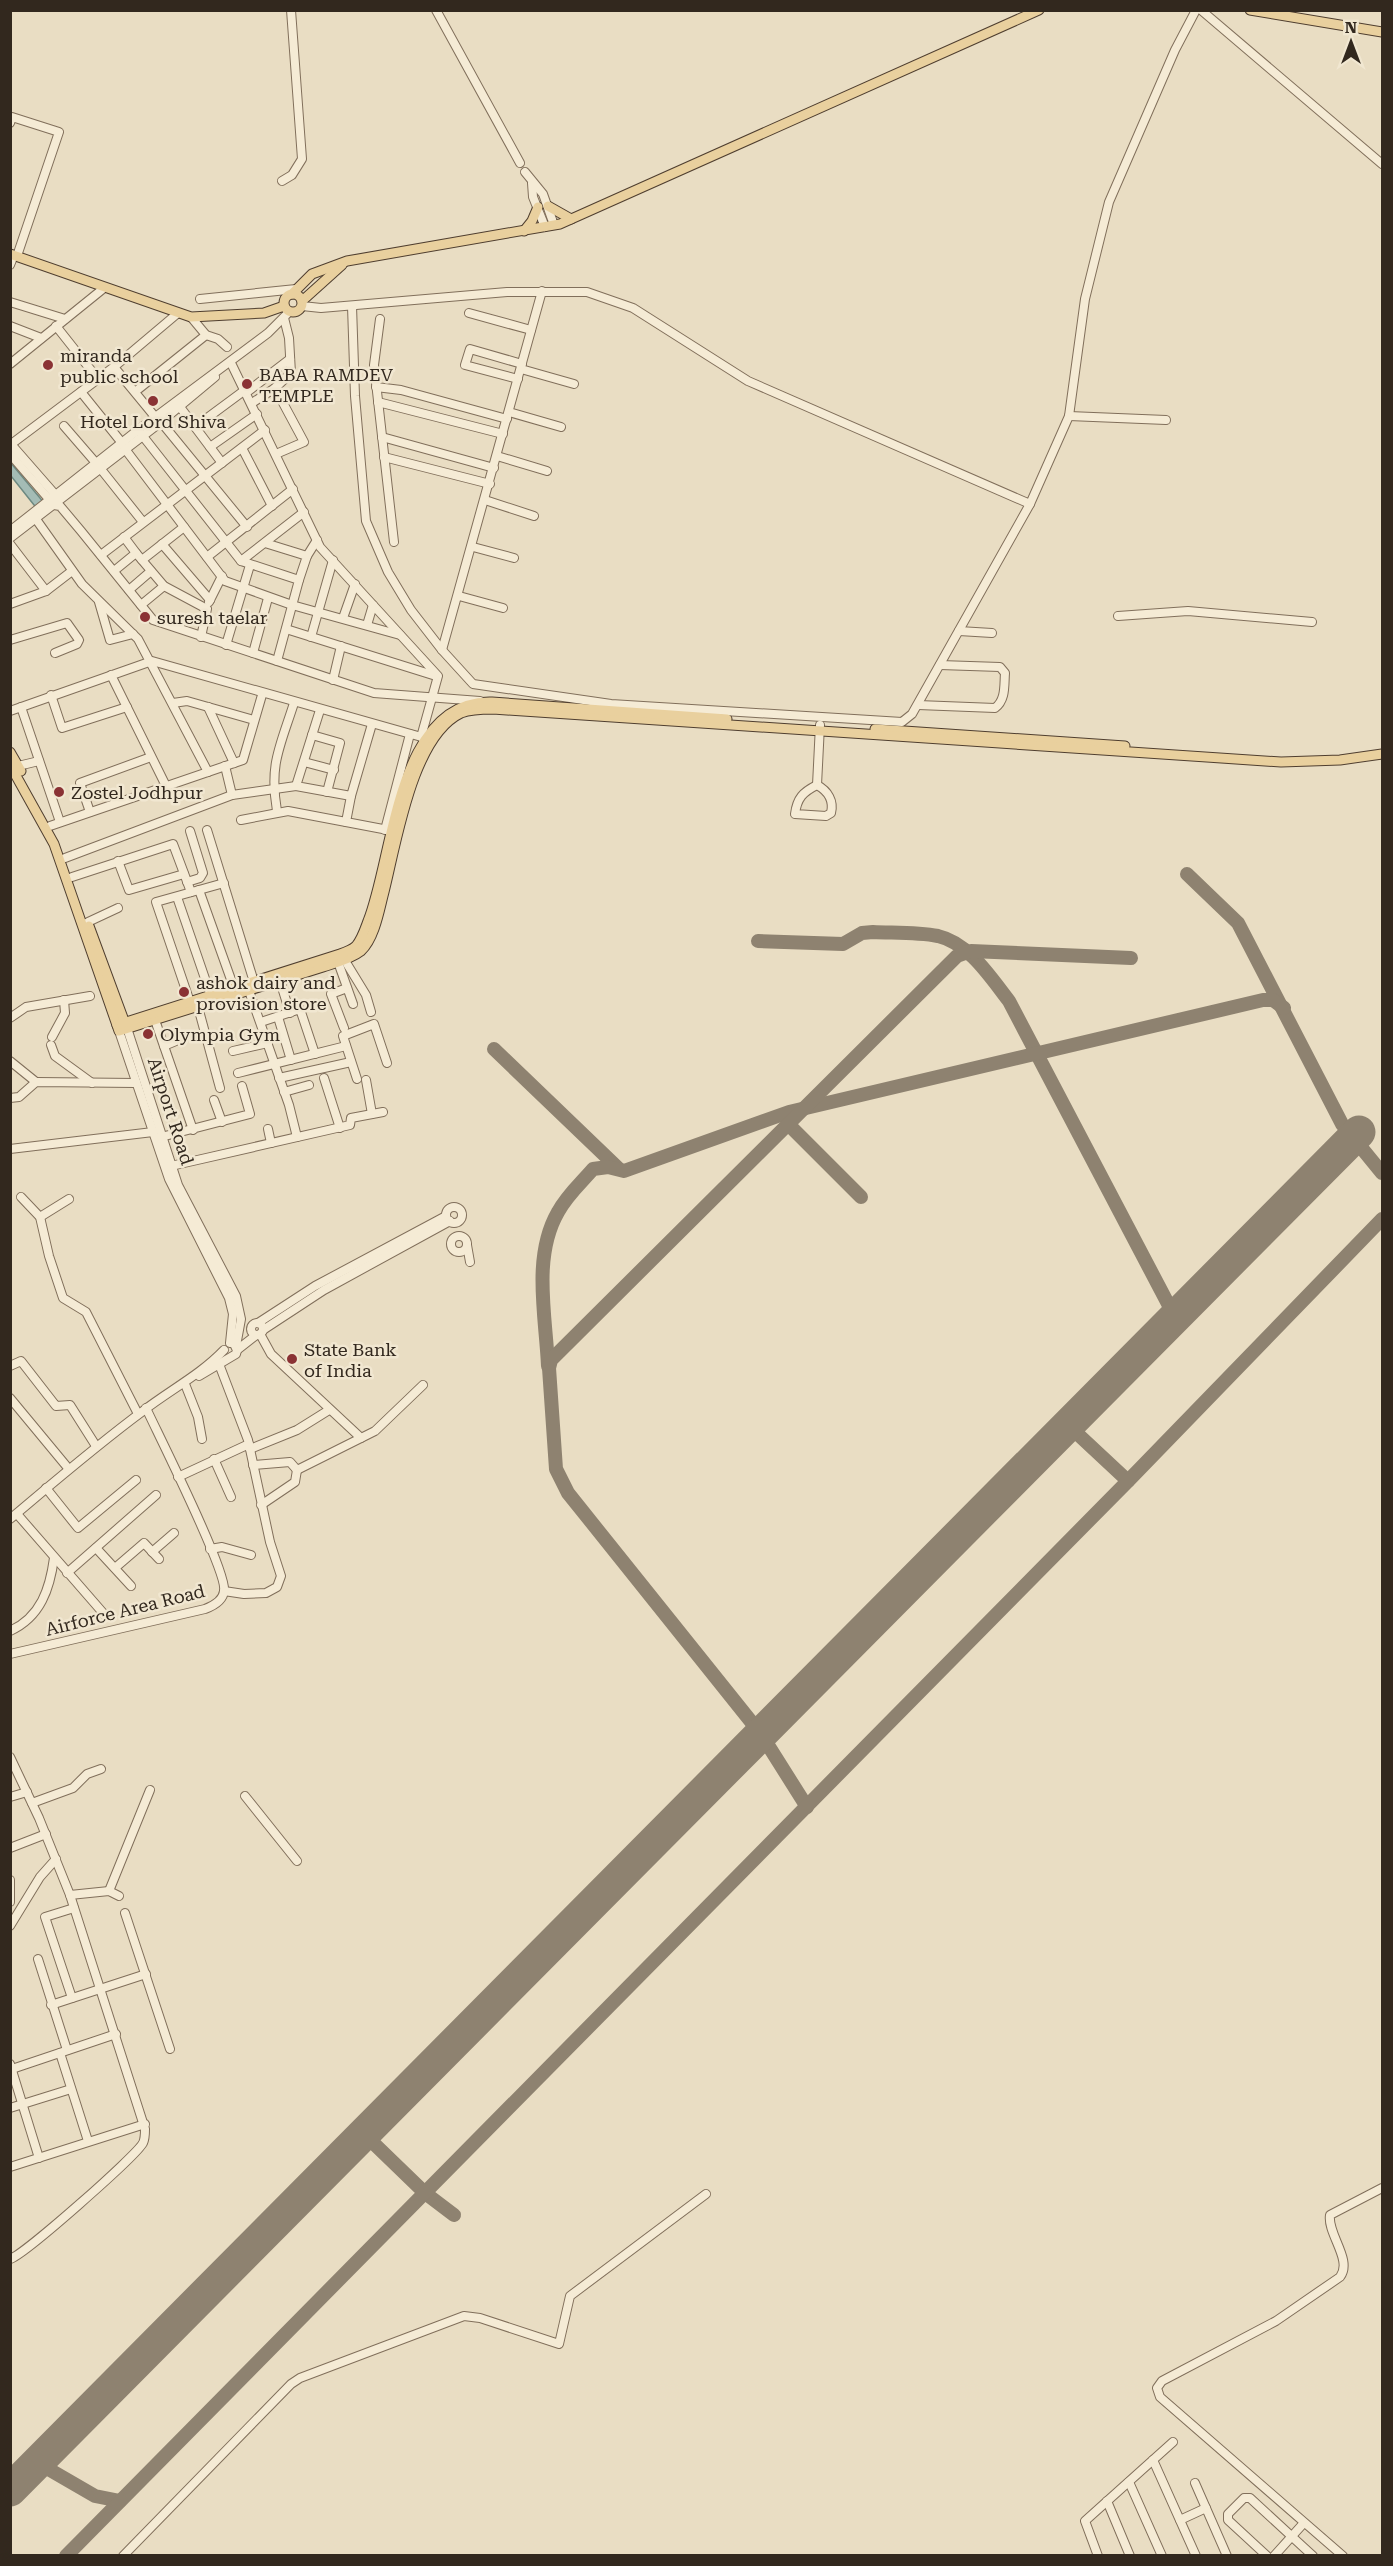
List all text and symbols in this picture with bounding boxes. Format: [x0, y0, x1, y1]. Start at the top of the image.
north arrow [1321, 12, 1381, 72]
text: N [1345, 18, 1357, 37]
place label: miranda public school [60, 345, 179, 387]
marker: miranda public school [41, 358, 55, 372]
place label: BABA RAMDEV TEMPLE [259, 364, 393, 406]
marker: BABA RAMDEV TEMPLE [240, 377, 254, 391]
marker: Hotel Lord Shiva [146, 394, 160, 408]
place label: Hotel Lord Shiva [80, 411, 226, 432]
place label: suresh taelar [157, 607, 267, 628]
marker: suresh taelar [138, 610, 152, 624]
place label: Zostel Jodhpur [71, 782, 203, 803]
marker: Zostel Jodhpur [52, 785, 66, 799]
place label: ashok dairy and provision store [196, 972, 336, 1014]
marker: ashok dairy and provision store [177, 985, 191, 999]
place label: Olympia Gym [160, 1024, 280, 1045]
marker: Olympia Gym [141, 1027, 155, 1041]
street label: Airport Road [144, 1055, 198, 1168]
place label: State Bank of India [304, 1339, 397, 1381]
marker: State Bank of India [285, 1352, 299, 1366]
street label: Airforce Area Road [43, 1580, 207, 1640]

